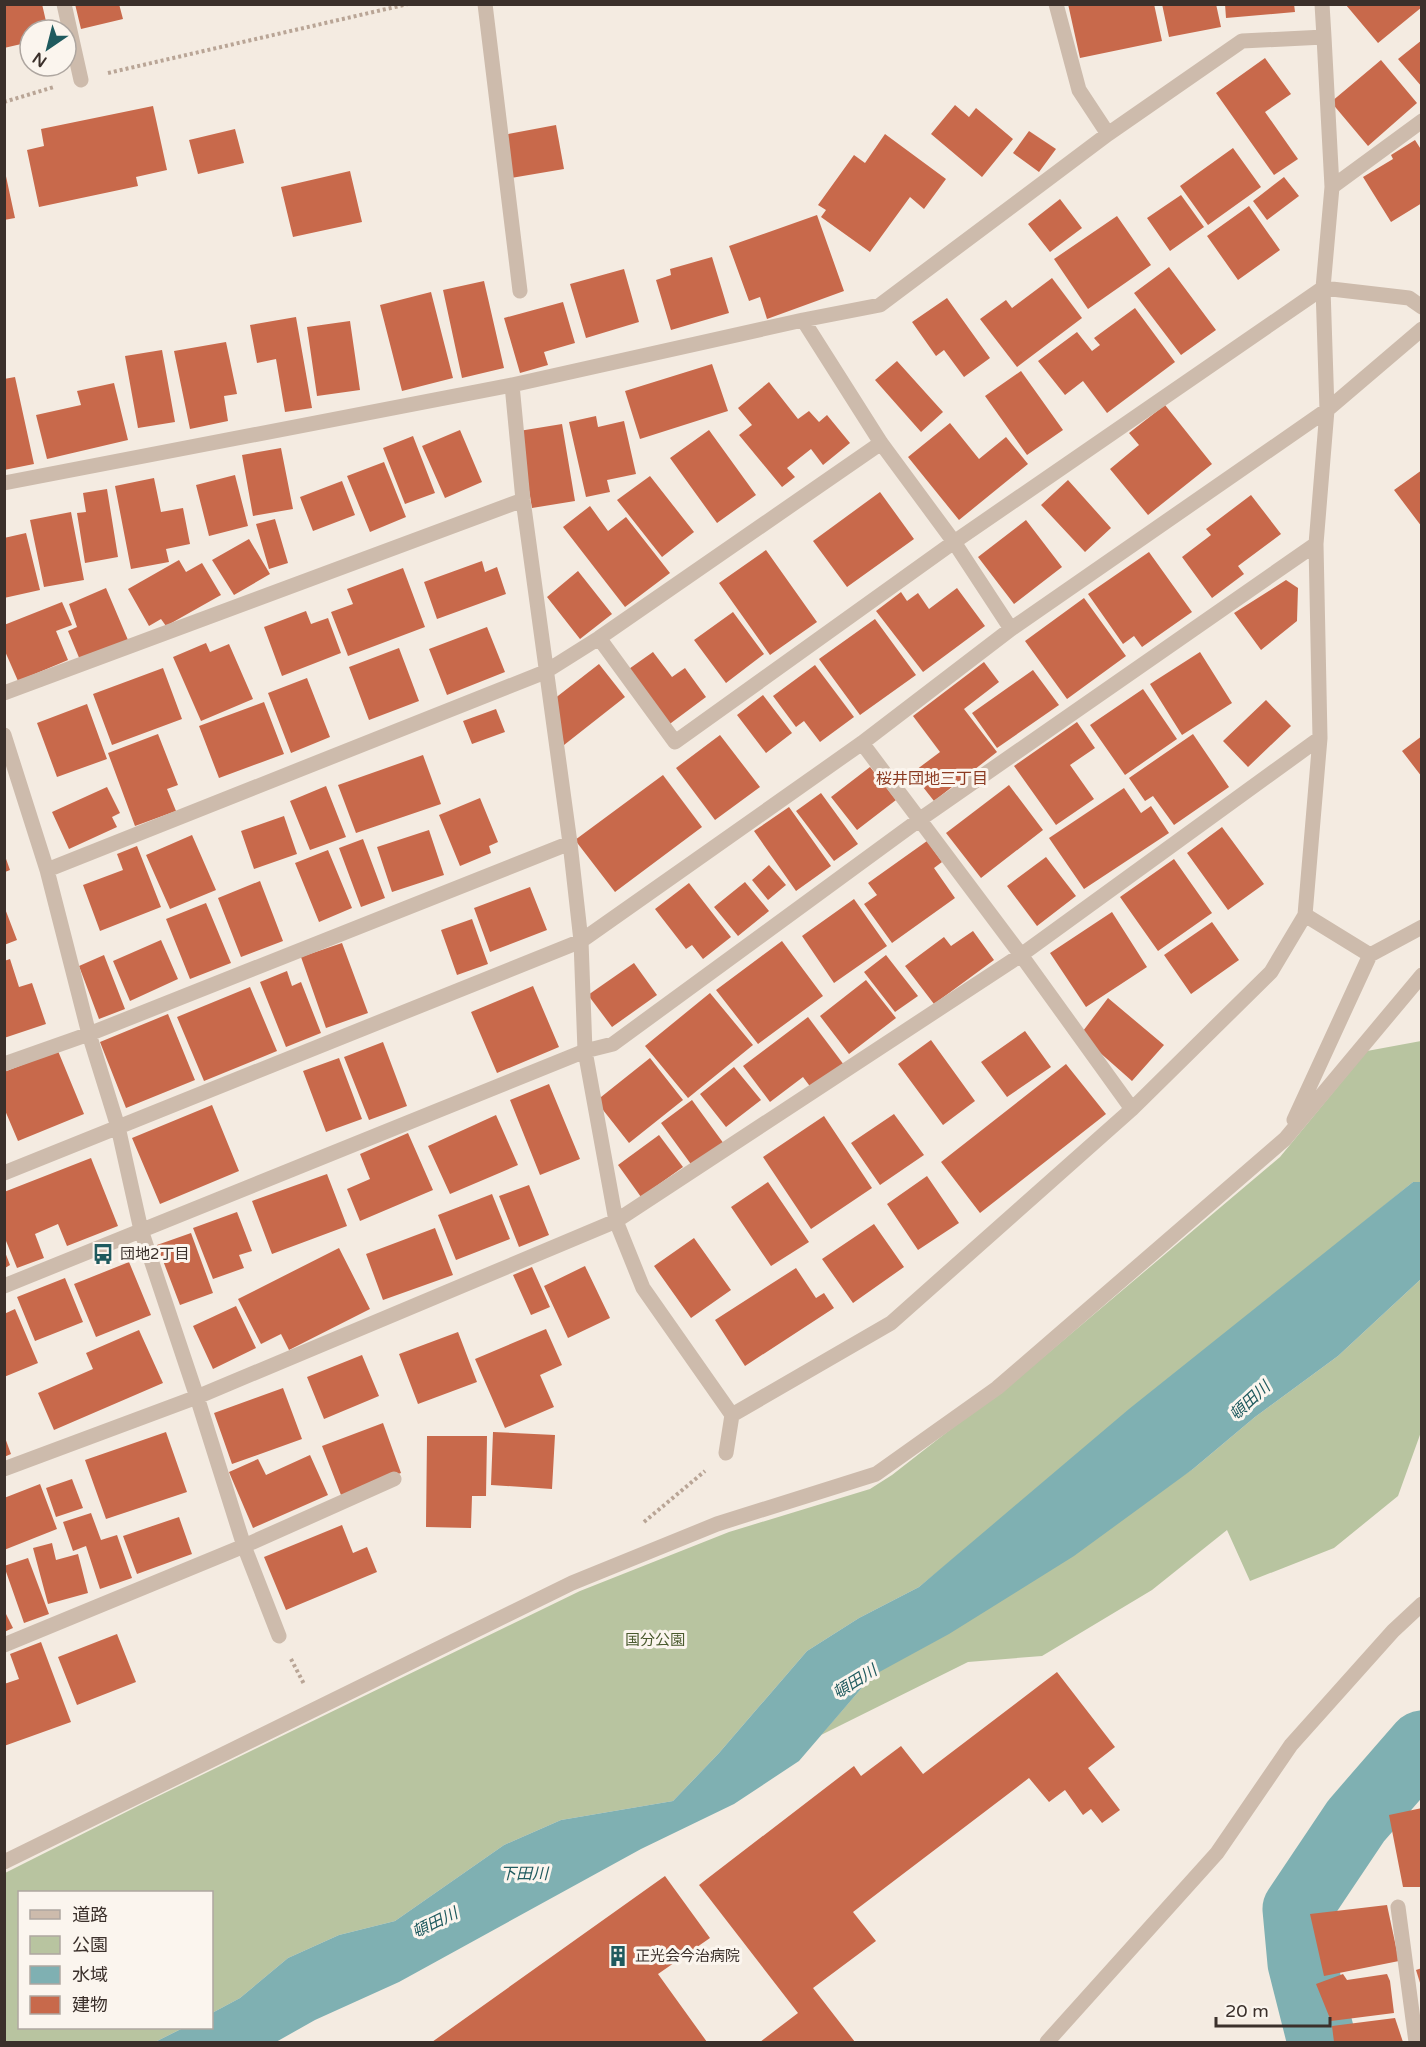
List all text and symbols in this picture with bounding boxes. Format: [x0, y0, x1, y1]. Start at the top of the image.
north arrow [18, 18, 78, 78]
text: N [29, 48, 51, 71]
district label: 桜井団地三丁目 [876, 769, 988, 789]
bus stop icon: 団地2丁目 [91, 1242, 115, 1266]
place label: 団地2丁目 [120, 1245, 189, 1263]
water label: 頓田川 [1226, 1376, 1276, 1425]
park label: 国分公園 [625, 1631, 685, 1649]
water label: 頓田川 [829, 1660, 882, 1703]
water label: 下田川 [500, 1864, 550, 1884]
legend [18, 1891, 213, 2029]
water label: 頓田川 [409, 1903, 463, 1943]
text: 道路 [72, 1904, 108, 1926]
text: 公園 [72, 1934, 108, 1956]
building icon: 正光会今治病院 [606, 1944, 630, 1968]
place label: 正光会今治病院 [635, 1947, 740, 1965]
text: 水域 [72, 1964, 108, 1986]
scale bar [1216, 1990, 1330, 2028]
text: 建物 [72, 1994, 108, 2016]
text: 20 m [1225, 2000, 1269, 2022]

